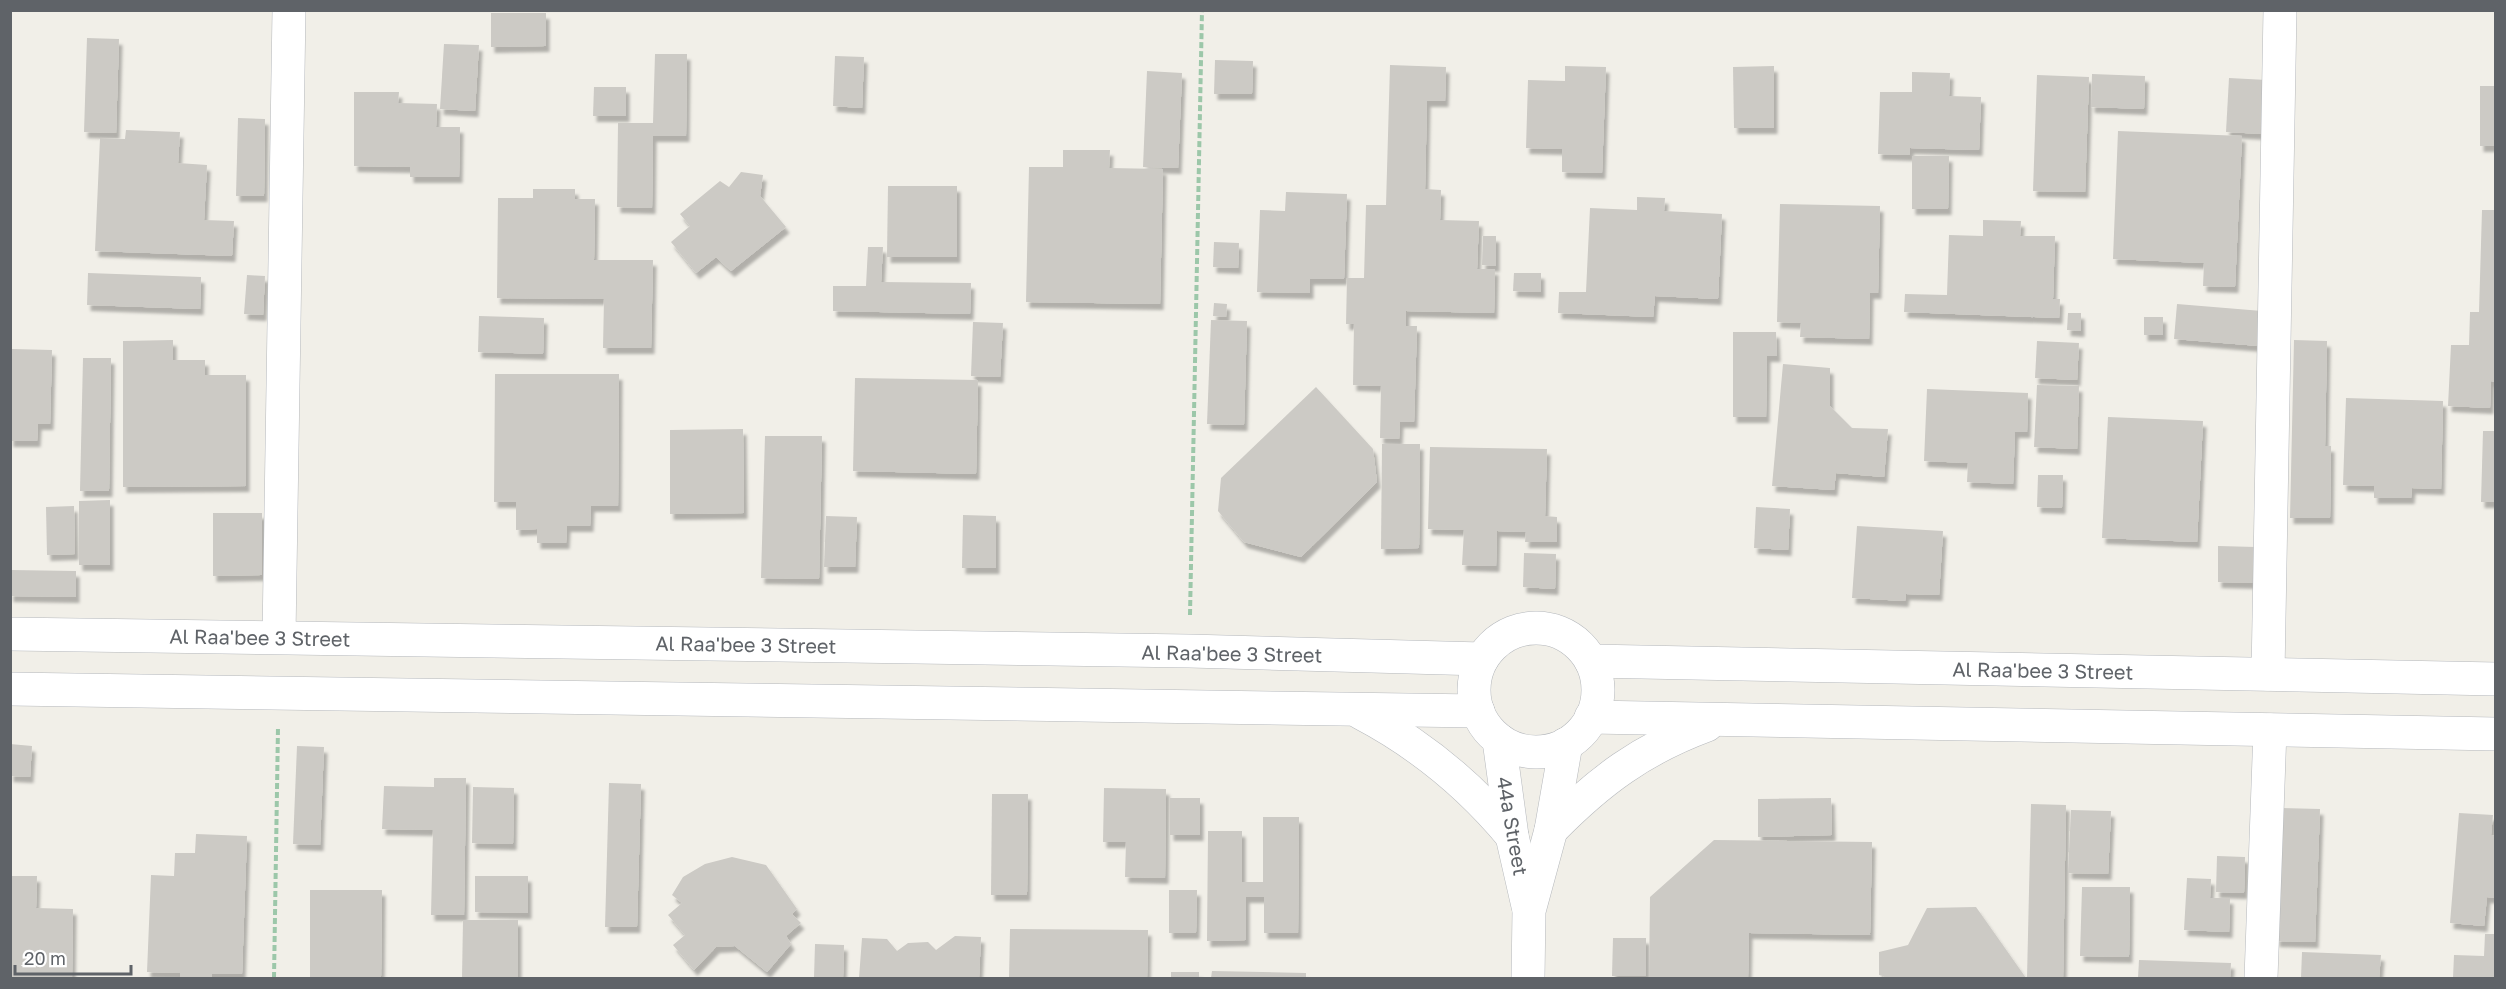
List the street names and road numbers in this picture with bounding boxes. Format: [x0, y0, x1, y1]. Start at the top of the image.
street label: Al Raa'bee 3 Street [169, 623, 351, 651]
street label: Al Raa'bee 3 Street [655, 630, 837, 658]
street label: Al Raa'bee 3 Street [1141, 639, 1323, 667]
street label: Al Raa'bee 3 Street [1952, 656, 2134, 684]
street label: 44a Street [1493, 775, 1533, 877]

